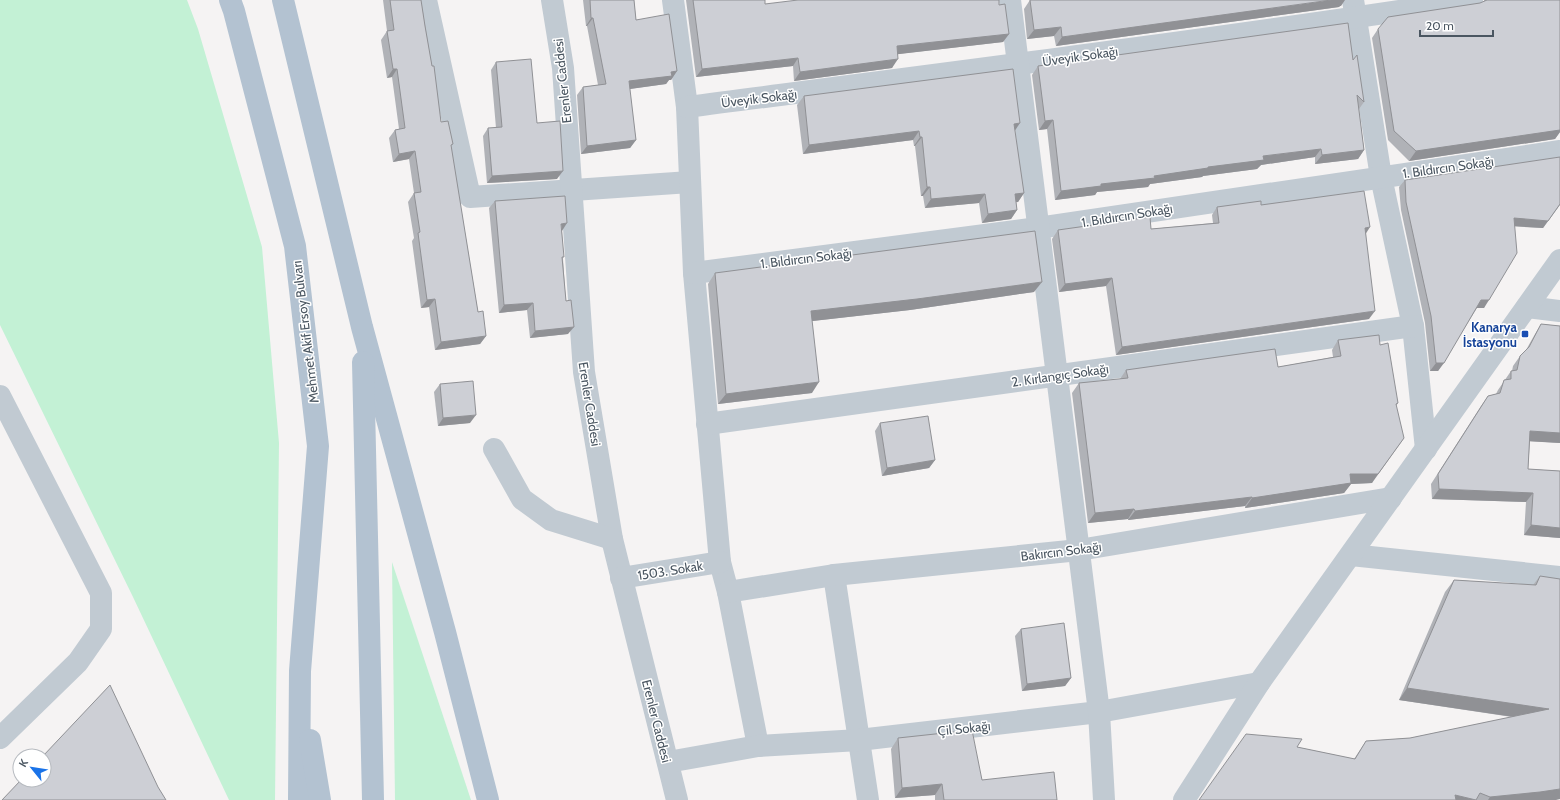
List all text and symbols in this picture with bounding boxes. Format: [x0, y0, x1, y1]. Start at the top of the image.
scale bar [1420, 12, 1493, 38]
text: 20 m [1426, 18, 1454, 33]
street label: Erenler Caddesi [550, 38, 574, 124]
street label: Üveyik Sokağı [1041, 43, 1119, 69]
street label: Üveyik Sokağı [720, 85, 798, 111]
street label: 1. Bıldırcın Sokağı [1401, 153, 1495, 181]
street label: 1. Bıldırcın Sokağı [1080, 200, 1174, 230]
street label: 1. Bıldırcın Sokağı [759, 244, 853, 272]
street label: Mehmet Akif Ersoy Bulvarı [288, 260, 322, 404]
place label: Kanarya İstasyonu [1463, 319, 1518, 350]
marker: Kanarya İstasyonu [1520, 329, 1530, 339]
street label: 2. Kırlangıç Sokağı [1010, 360, 1110, 390]
street label: Erenler Caddesi [575, 361, 605, 447]
street label: Bakırcın Sokağı [1020, 538, 1102, 564]
street label: 1503. Sokak [636, 557, 704, 583]
street label: Erenler Caddesi [639, 678, 675, 764]
street label: Çil Sokağı [937, 717, 991, 739]
north arrow [12, 748, 52, 788]
text: K [16, 756, 31, 769]

